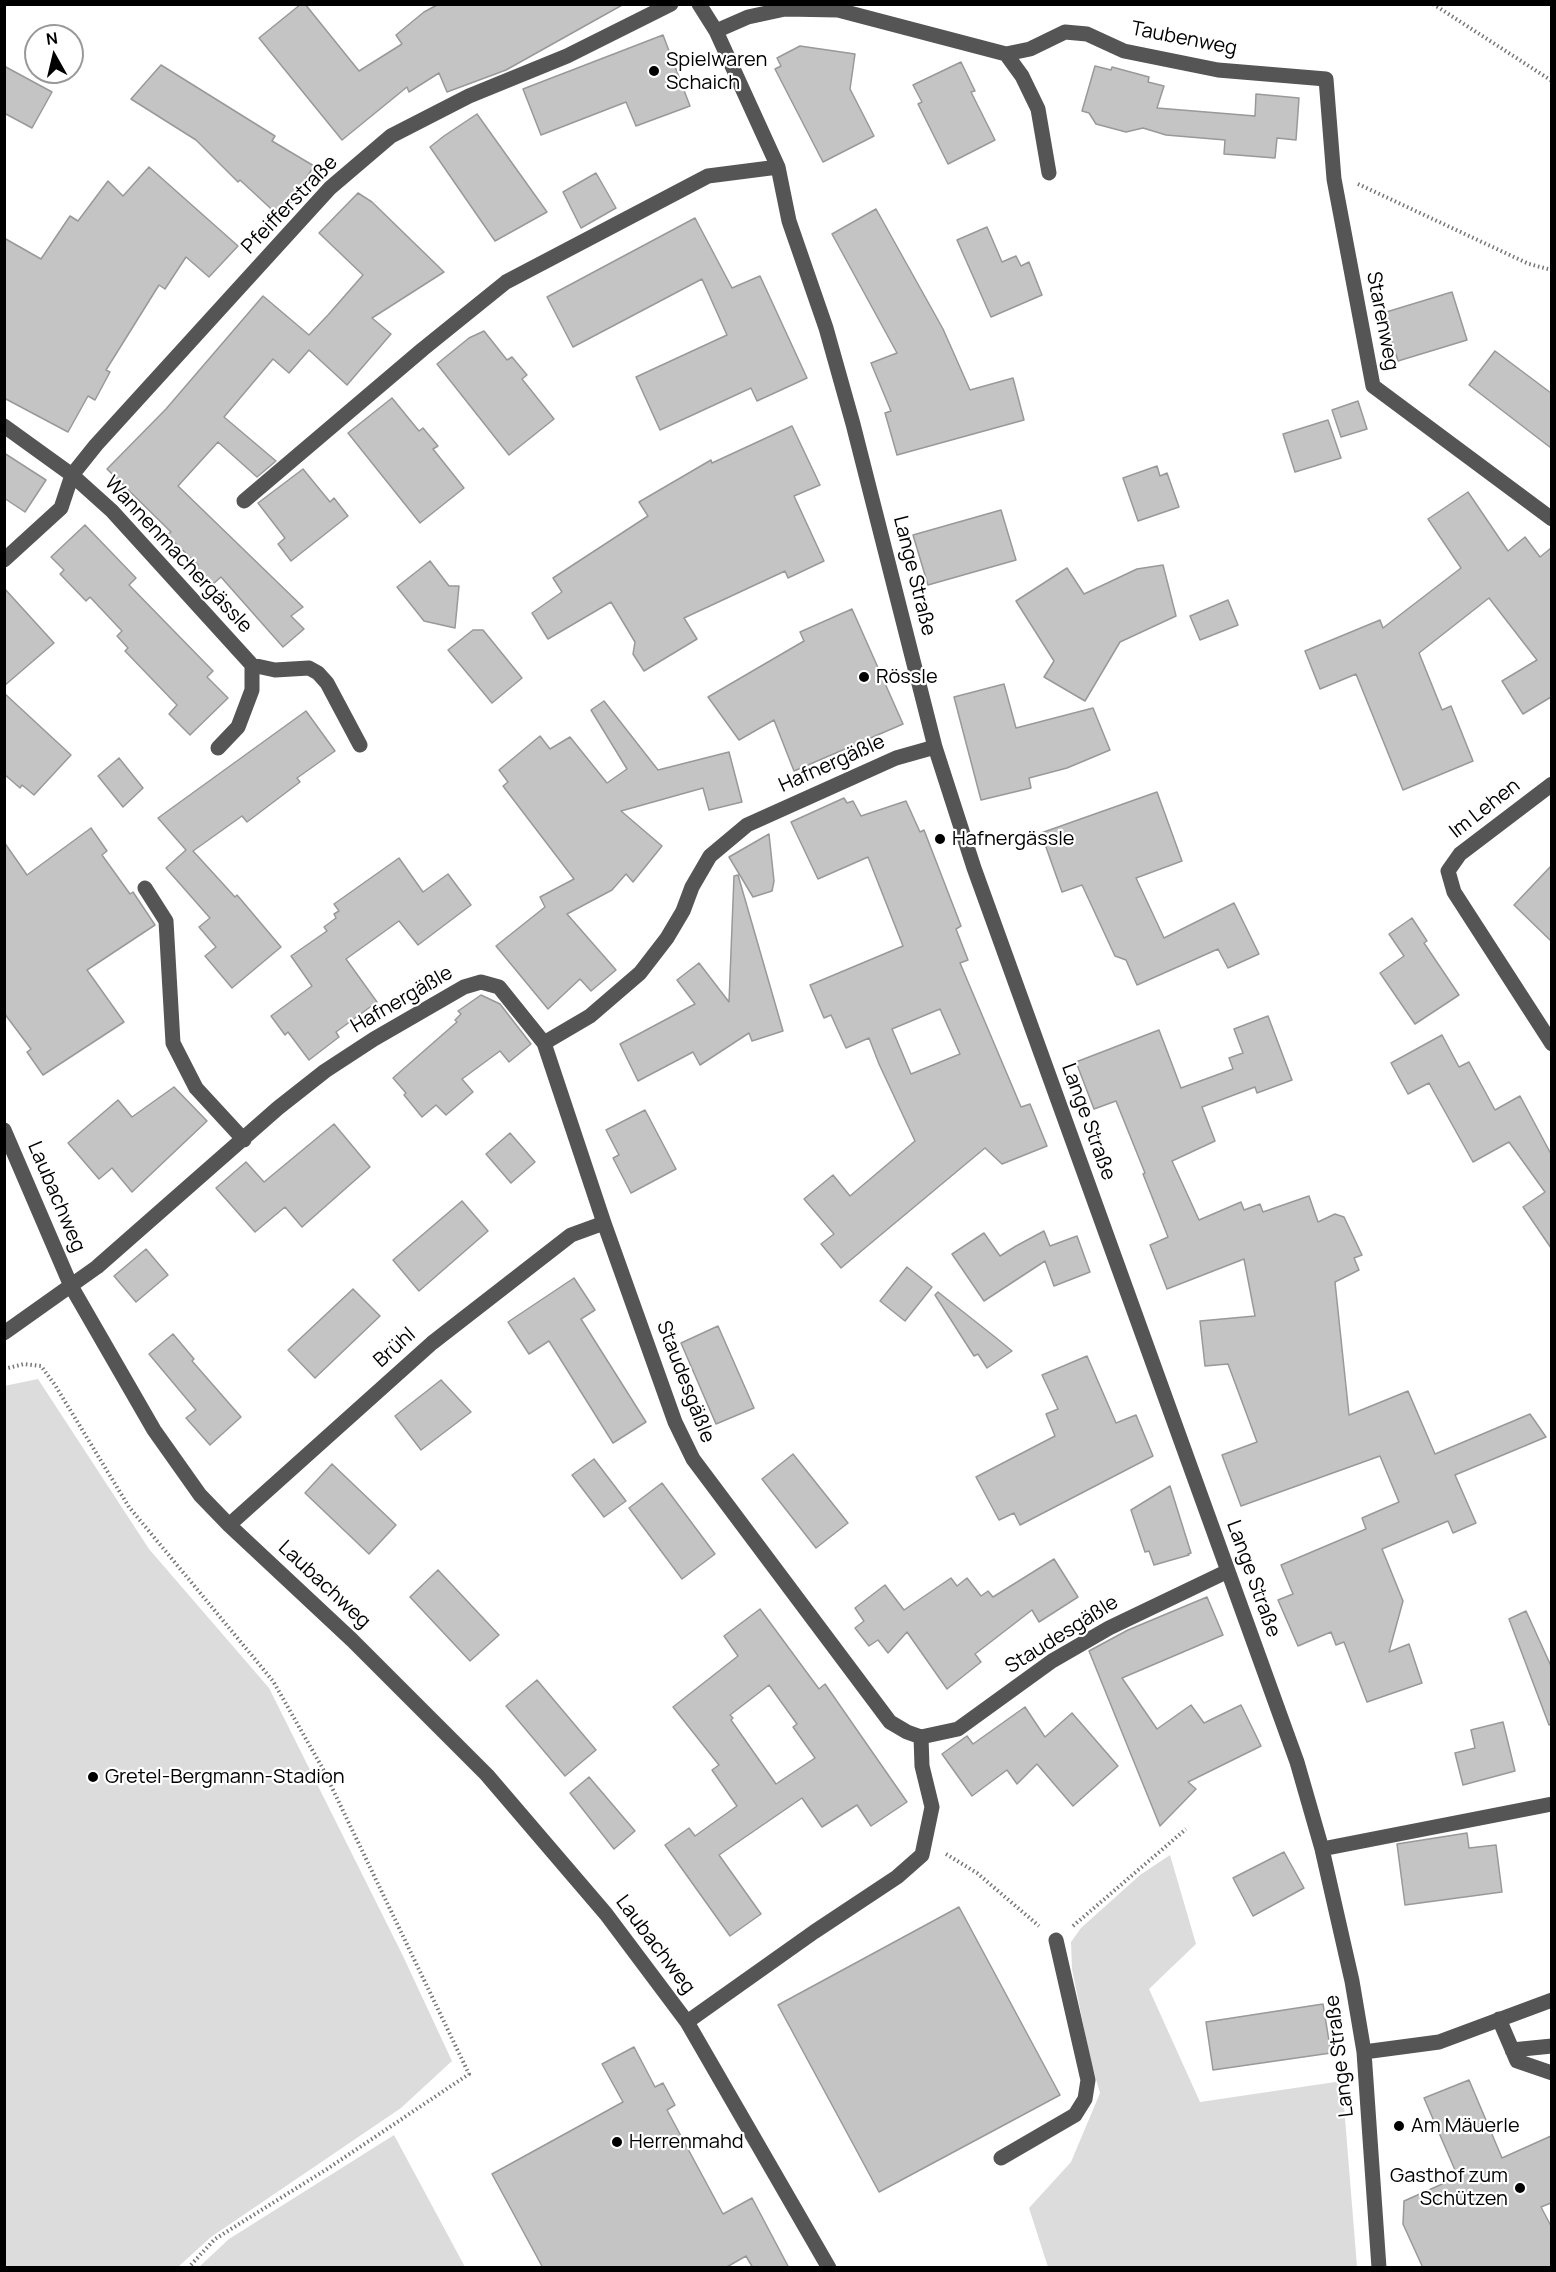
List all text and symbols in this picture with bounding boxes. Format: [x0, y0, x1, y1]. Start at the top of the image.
street label: Taubenweg [1129, 17, 1239, 61]
north arrow [24, 24, 84, 84]
text: N [45, 26, 59, 50]
place label: Spielwaren Schaich [666, 48, 767, 95]
marker: Spielwaren Schaich [647, 64, 661, 78]
street label: Pfeifferstraße [237, 151, 343, 259]
street label: Starenweg [1361, 270, 1403, 372]
street label: Wannenmachergässle [99, 472, 257, 638]
street label: Lange Straße [888, 514, 940, 638]
place label: Rössle [876, 665, 938, 689]
marker: Rössle [857, 670, 871, 684]
street label: Hafnergäßle [775, 730, 889, 798]
street label: Im Lehen [1445, 774, 1525, 844]
place label: Hafnergässle [952, 827, 1075, 851]
marker: Hafnergässle [933, 832, 947, 846]
street label: Hafnergäßle [347, 961, 457, 1039]
street label: Lange Straße [1056, 1060, 1120, 1184]
street label: Laubachweg [22, 1138, 90, 1256]
street label: Staudesgäßle [651, 1318, 719, 1446]
street label: Brühl [369, 1323, 421, 1373]
street label: Lange Straße [1221, 1517, 1285, 1641]
street label: Laubachweg [273, 1536, 375, 1634]
street label: Staudesgäßle [1001, 1591, 1123, 1679]
place label: Gretel-Bergmann-Stadion [105, 1765, 345, 1789]
marker: Gretel-Bergmann-Stadion [86, 1770, 100, 1784]
street label: Laubachweg [610, 1891, 700, 1999]
street label: Lange Straße [1321, 1994, 1359, 2118]
place label: Am Mäuerle [1411, 2114, 1520, 2138]
marker: Am Mäuerle [1392, 2119, 1406, 2133]
place label: Herrenmahd [629, 2130, 744, 2154]
marker: Herrenmahd [610, 2135, 624, 2149]
place label: Gasthof zum Schützen [1390, 2164, 1508, 2211]
marker: Gasthof zum Schützen [1513, 2181, 1527, 2195]

